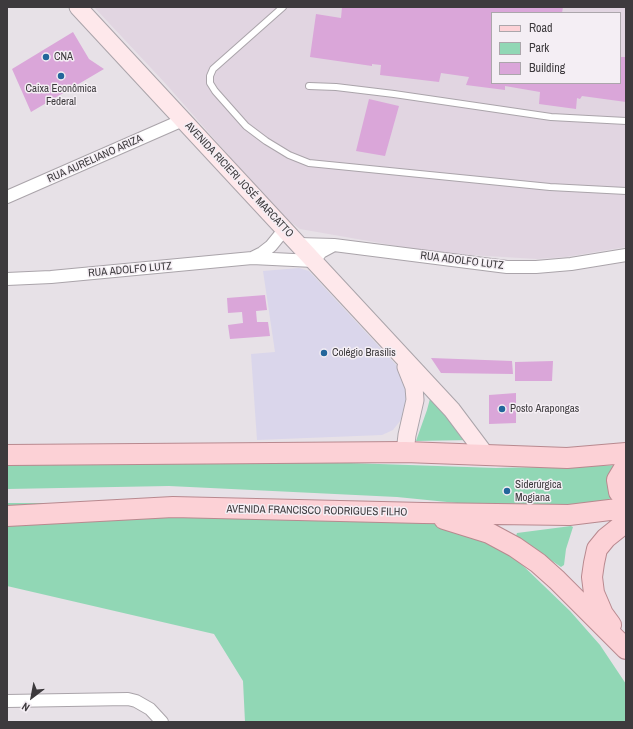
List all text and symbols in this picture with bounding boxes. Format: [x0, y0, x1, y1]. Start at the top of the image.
legend [491, 12, 621, 84]
text: Road [529, 20, 553, 36]
text: Park [529, 40, 549, 56]
place label: CNA [54, 50, 73, 64]
marker: CNA [41, 52, 51, 62]
text: Building [529, 60, 565, 76]
marker: Caixa Econômica Federal [56, 71, 66, 81]
place label: Caixa Econômica Federal [25, 82, 97, 108]
street label: AVENIDA RICIERI JOSÉ MARCATTO [182, 120, 296, 240]
street label: RUA AURELIANO ARIZA [45, 132, 145, 186]
street label: RUA ADOLFO LUTZ [420, 249, 504, 273]
street label: RUA ADOLFO LUTZ [88, 260, 172, 280]
place label: Colégio Brasílis [332, 346, 396, 360]
marker: Colégio Brasílis [319, 348, 329, 358]
place label: Posto Arapongas [510, 402, 579, 416]
marker: Posto Arapongas [497, 404, 507, 414]
place label: Siderúrgica Mogiana [515, 478, 562, 504]
marker: Siderúrgica Mogiana [502, 486, 512, 496]
street label: AVENIDA FRANCISCO RODRIGUES FILHO [227, 503, 407, 519]
north arrow [12, 677, 52, 717]
text: N [19, 700, 32, 715]

